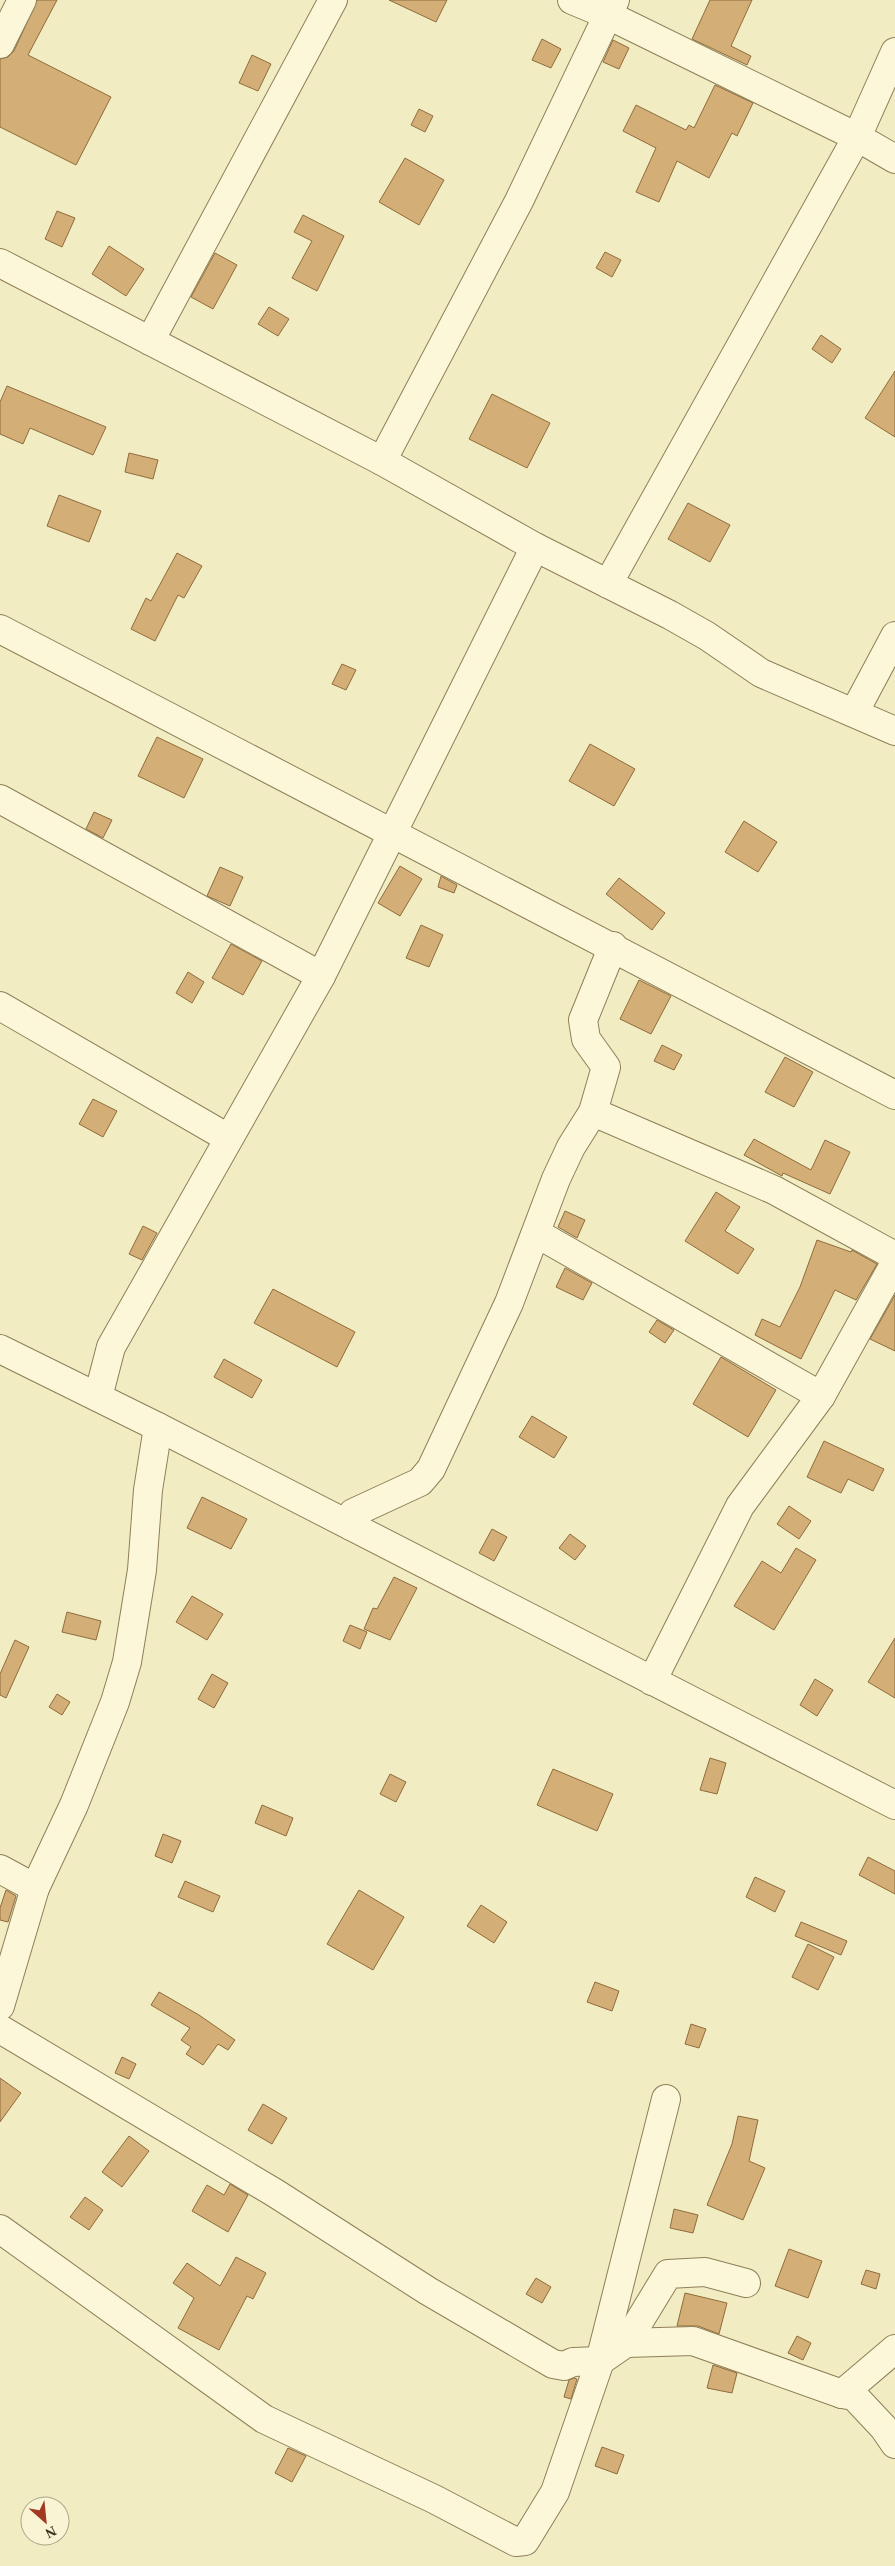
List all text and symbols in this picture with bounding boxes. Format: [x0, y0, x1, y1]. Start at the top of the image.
north arrow [20, 2496, 70, 2546]
text: N [43, 2523, 59, 2541]

